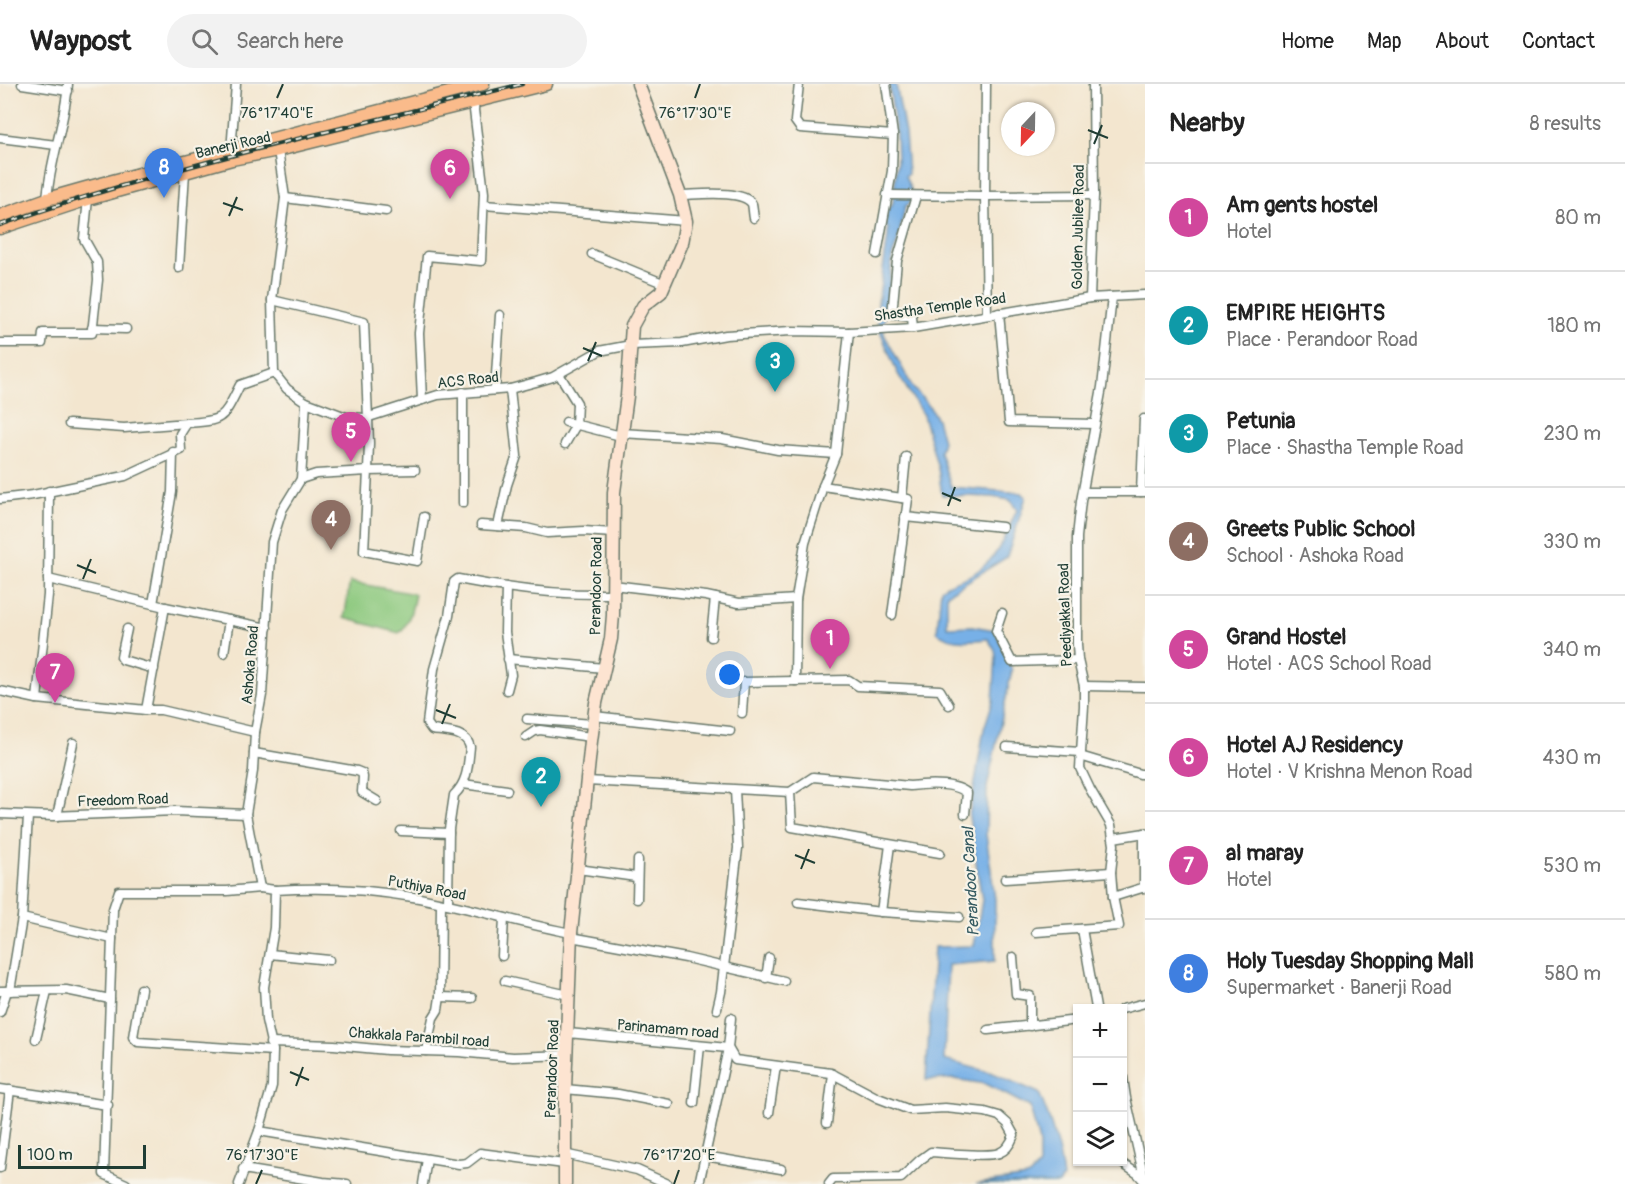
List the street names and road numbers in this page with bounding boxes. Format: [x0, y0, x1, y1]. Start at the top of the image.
street label: Banerji Road [194, 128, 273, 163]
street label: Golden Jubilee Road [1068, 164, 1089, 290]
street label: Shastha Temple Road [873, 289, 1007, 326]
street label: ACS Road [436, 368, 500, 393]
street label: Perandoor Road [586, 536, 607, 636]
street label: Peediyakkal Road [1054, 563, 1077, 667]
street label: Ashoka Road [238, 625, 263, 705]
street label: Freedom Road [77, 789, 169, 812]
street label: Puthiya Road [386, 872, 468, 905]
street label: Parinamam road [616, 1016, 720, 1043]
street label: Perandoor Road [541, 1019, 564, 1119]
street label: Chakkala Parambil road [348, 1023, 490, 1052]

